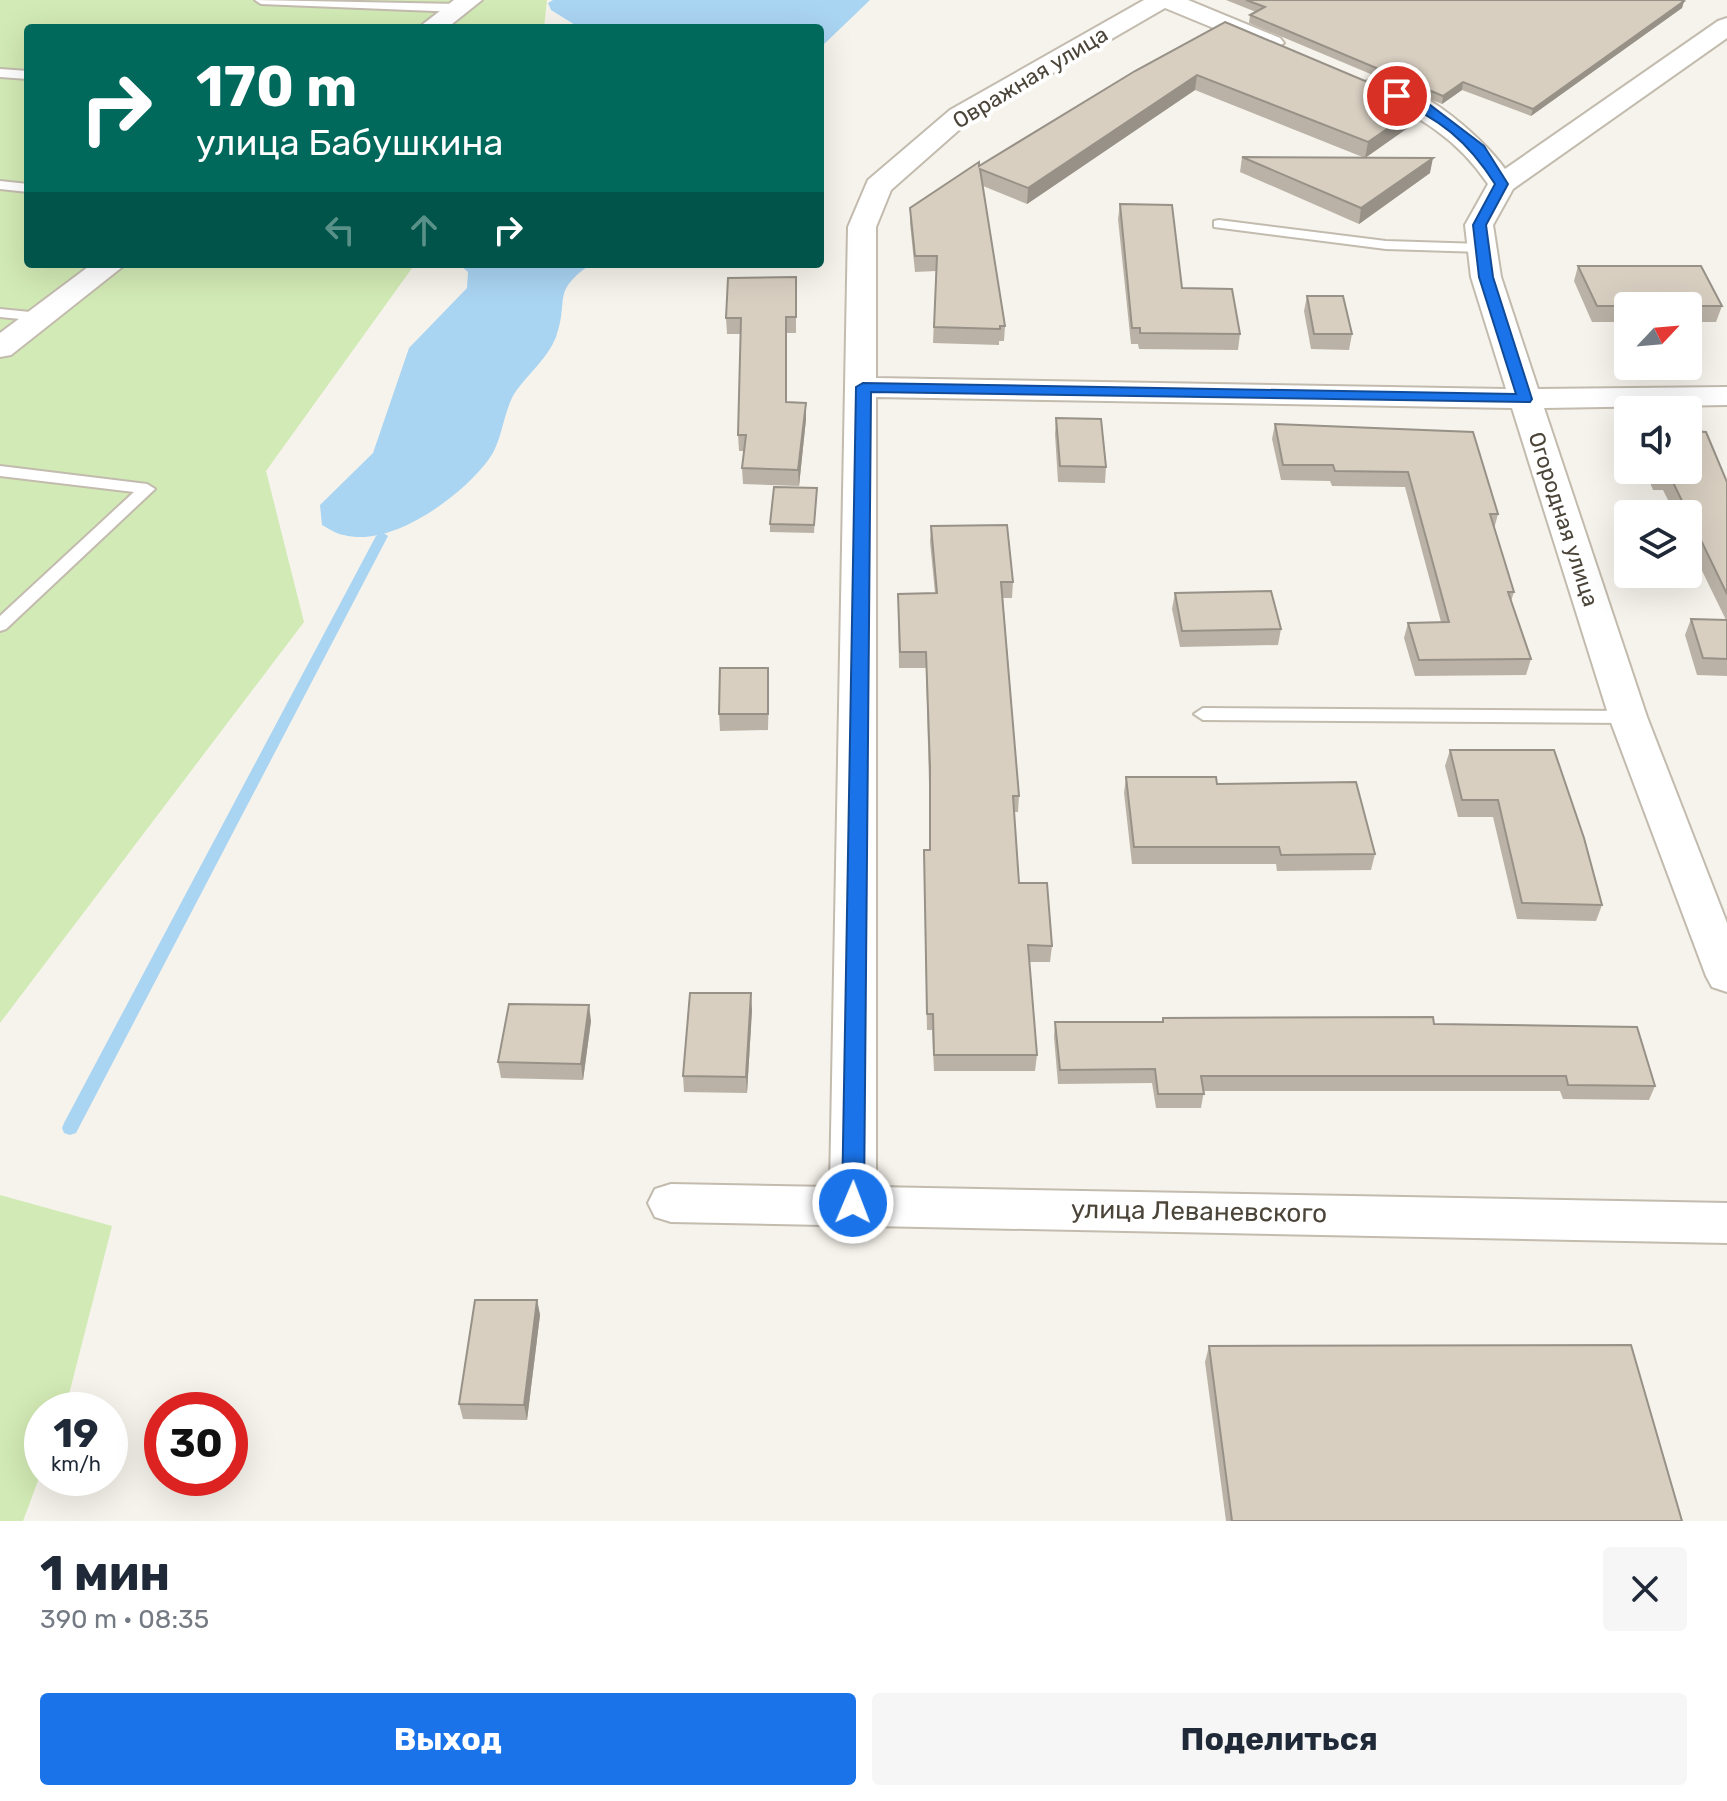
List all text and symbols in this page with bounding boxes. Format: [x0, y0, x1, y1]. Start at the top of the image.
street label: Овражная улица [948, 20, 1113, 134]
text: 170 m [196, 54, 357, 120]
icon: right [64, 56, 168, 160]
pin [1363, 62, 1431, 130]
icon: arrive [1375, 74, 1419, 118]
text: улица Бабушкина [196, 121, 503, 164]
icon: left [318, 208, 362, 252]
icon: ahead [402, 208, 446, 252]
icon: right [486, 208, 530, 252]
north arrow [1614, 292, 1702, 380]
map controls [1614, 292, 1702, 588]
button: sound [1614, 396, 1702, 484]
street label: Огородная улица [1523, 428, 1604, 610]
button: layers [1614, 500, 1702, 588]
position arrow [811, 1161, 895, 1245]
street label: улица Леваневского [1071, 1194, 1327, 1229]
speed limit sign: 30 [144, 1392, 248, 1496]
text: 19 [53, 1410, 99, 1457]
text: km/h [51, 1452, 101, 1476]
text: 1 мин [40, 1545, 170, 1602]
button: close [1603, 1547, 1687, 1631]
text: 390 m · 08:35 [40, 1604, 209, 1635]
button: Выход [40, 1693, 856, 1785]
button: Поделиться [872, 1693, 1687, 1785]

